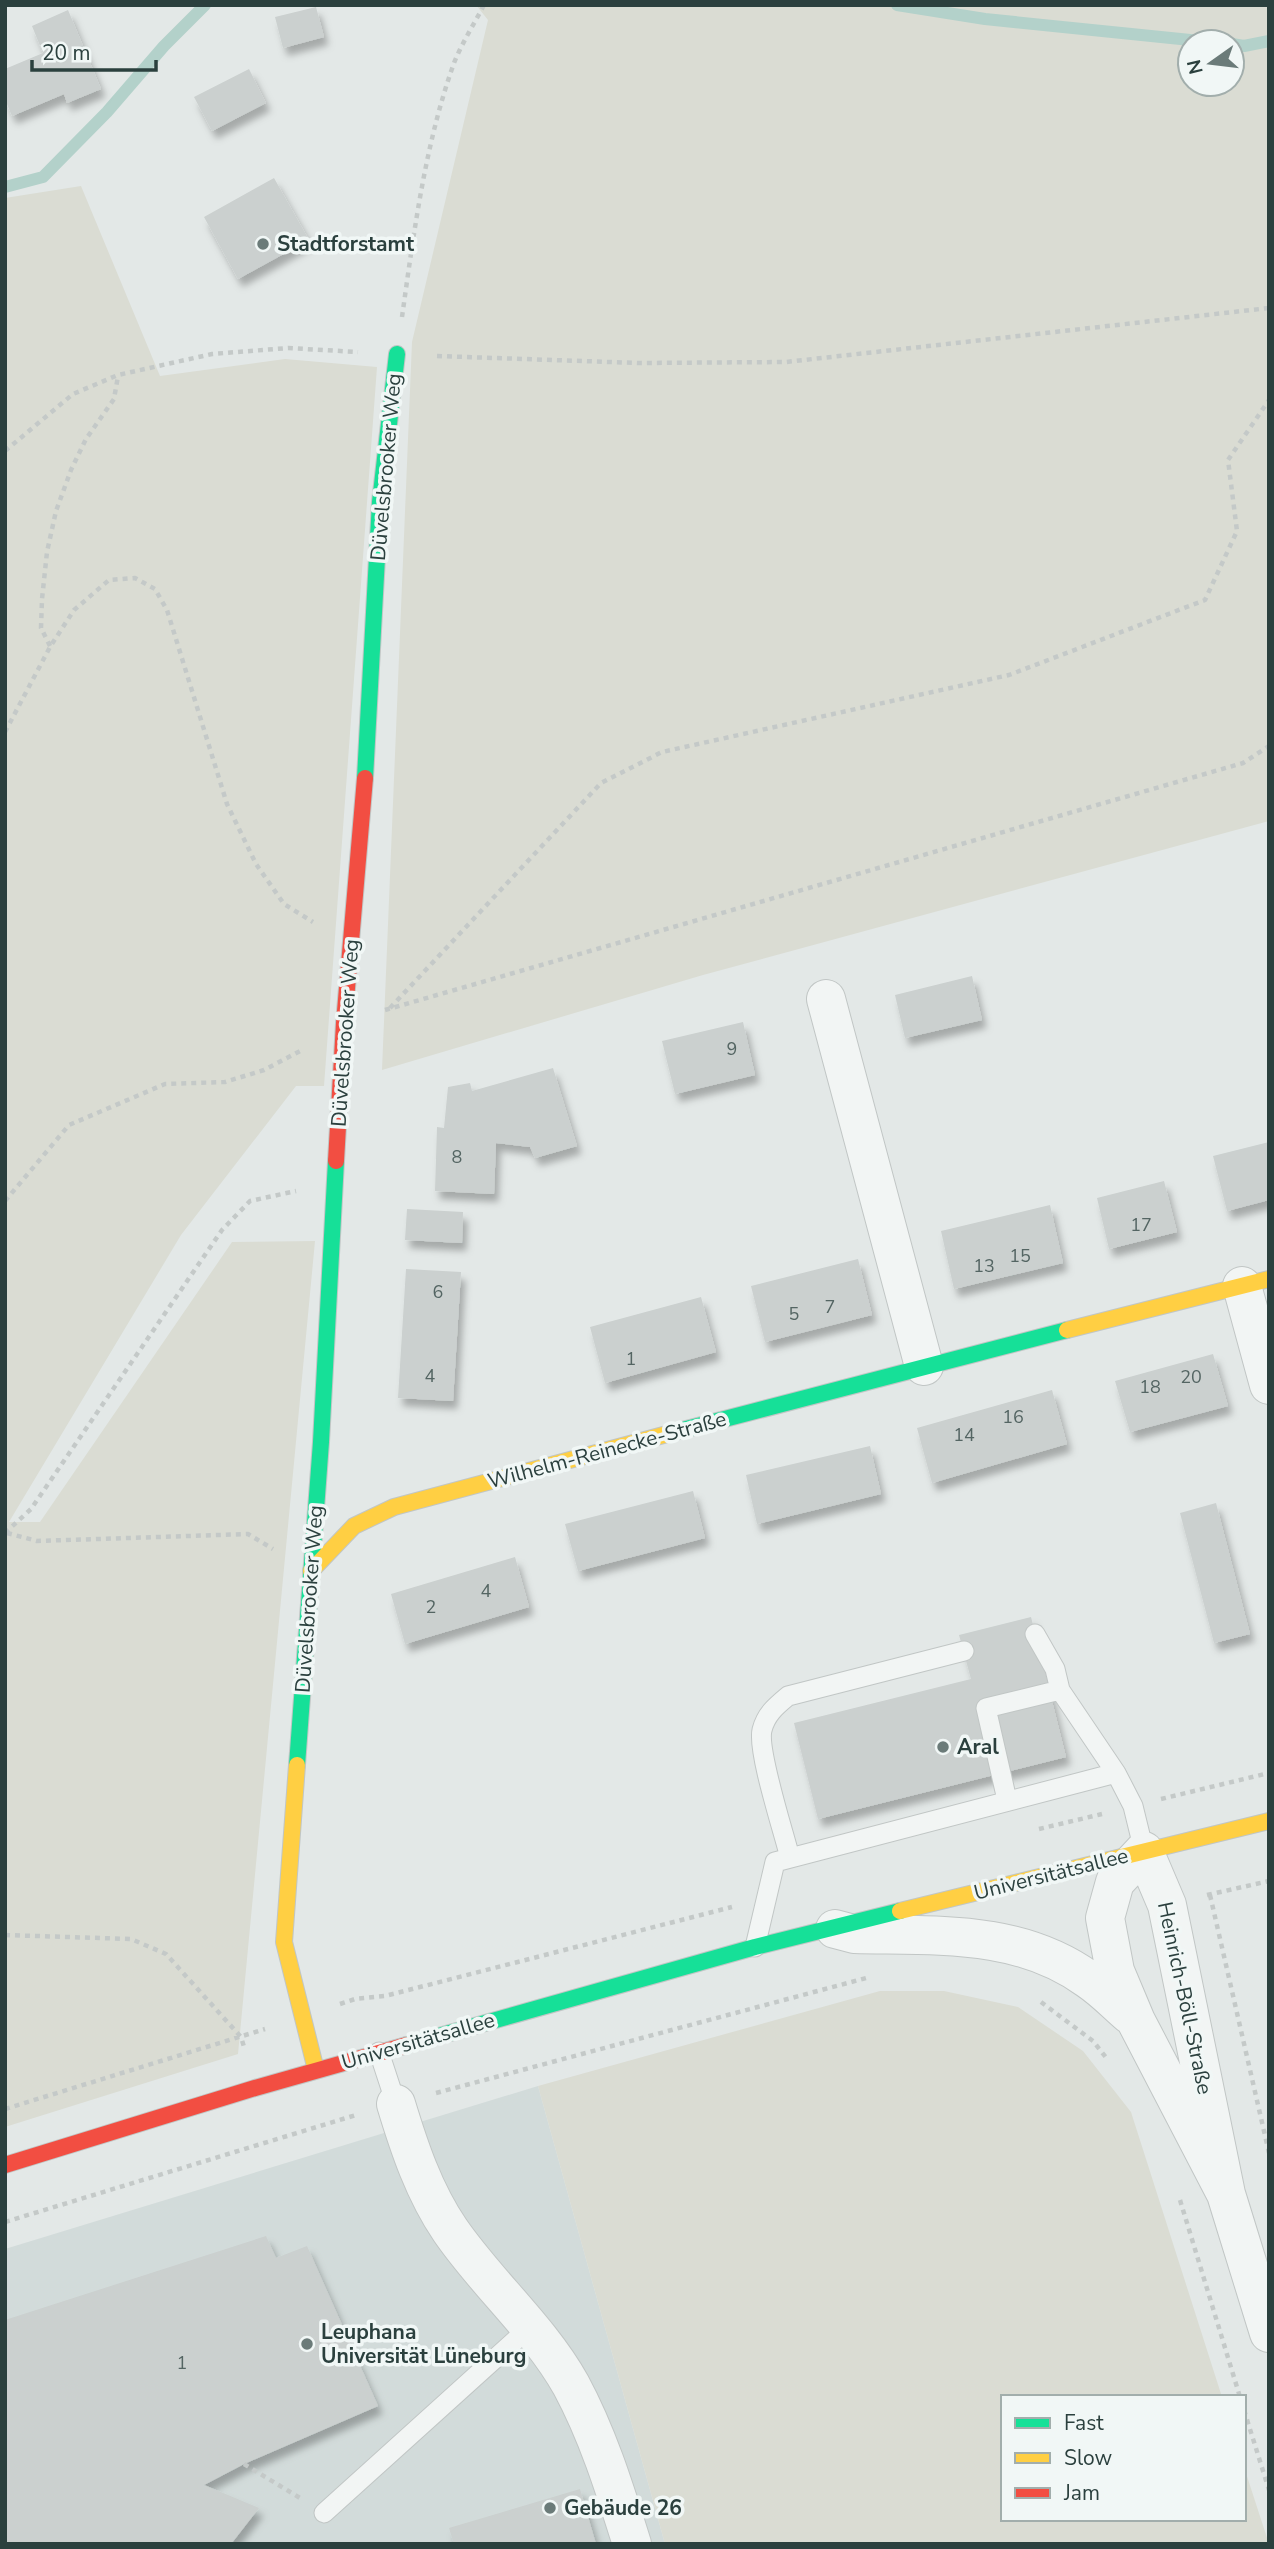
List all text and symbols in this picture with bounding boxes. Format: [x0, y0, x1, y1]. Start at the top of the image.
scale bar [32, 28, 156, 72]
north arrow [1176, 28, 1246, 98]
text: 20 m [42, 39, 91, 67]
text: N [1181, 57, 1210, 77]
place label: Stadtforstamt [277, 230, 415, 258]
marker: Stadtforstamt [255, 236, 271, 252]
street label: Düvelsbrooker Weg [364, 372, 408, 562]
street label: Düvelsbrooker Weg [324, 938, 366, 1128]
house number: 9 [727, 1037, 737, 1061]
house number: 8 [452, 1145, 462, 1169]
house number: 17 [1130, 1213, 1152, 1237]
house number: 15 [1009, 1244, 1031, 1268]
house number: 13 [973, 1254, 995, 1278]
house number: 6 [433, 1280, 443, 1304]
house number: 7 [825, 1295, 835, 1319]
house number: 5 [789, 1302, 799, 1326]
house number: 1 [626, 1347, 636, 1371]
house number: 4 [425, 1364, 436, 1388]
house number: 20 [1180, 1365, 1202, 1389]
house number: 18 [1139, 1375, 1161, 1399]
street label: Wilhelm-Reinecke-Straße [485, 1405, 729, 1495]
house number: 16 [1002, 1405, 1024, 1429]
house number: 14 [953, 1423, 975, 1447]
street label: Düvelsbrooker Weg [288, 1504, 330, 1694]
house number: 4 [481, 1579, 492, 1603]
house number: 2 [426, 1595, 436, 1619]
place label: Aral [957, 1733, 999, 1761]
marker: Aral [935, 1739, 951, 1755]
street label: Universitätsallee [971, 1841, 1131, 1907]
street label: Heinrich-Böll-Straße [1151, 1899, 1219, 2097]
street label: Universitätsallee [338, 2006, 498, 2076]
place label: Leuphana Universität Lüneburg [321, 2318, 526, 2370]
marker: Leuphana Universität Lüneburg [299, 2336, 315, 2352]
house number: 1 [177, 2351, 187, 2375]
legend [1001, 2395, 1246, 2521]
text: Fast [1064, 2409, 1104, 2437]
text: Slow [1064, 2444, 1113, 2472]
text: Jam [1063, 2479, 1100, 2507]
place label: Gebäude 26 [564, 2494, 682, 2522]
marker: Gebäude 26 [542, 2500, 558, 2516]

